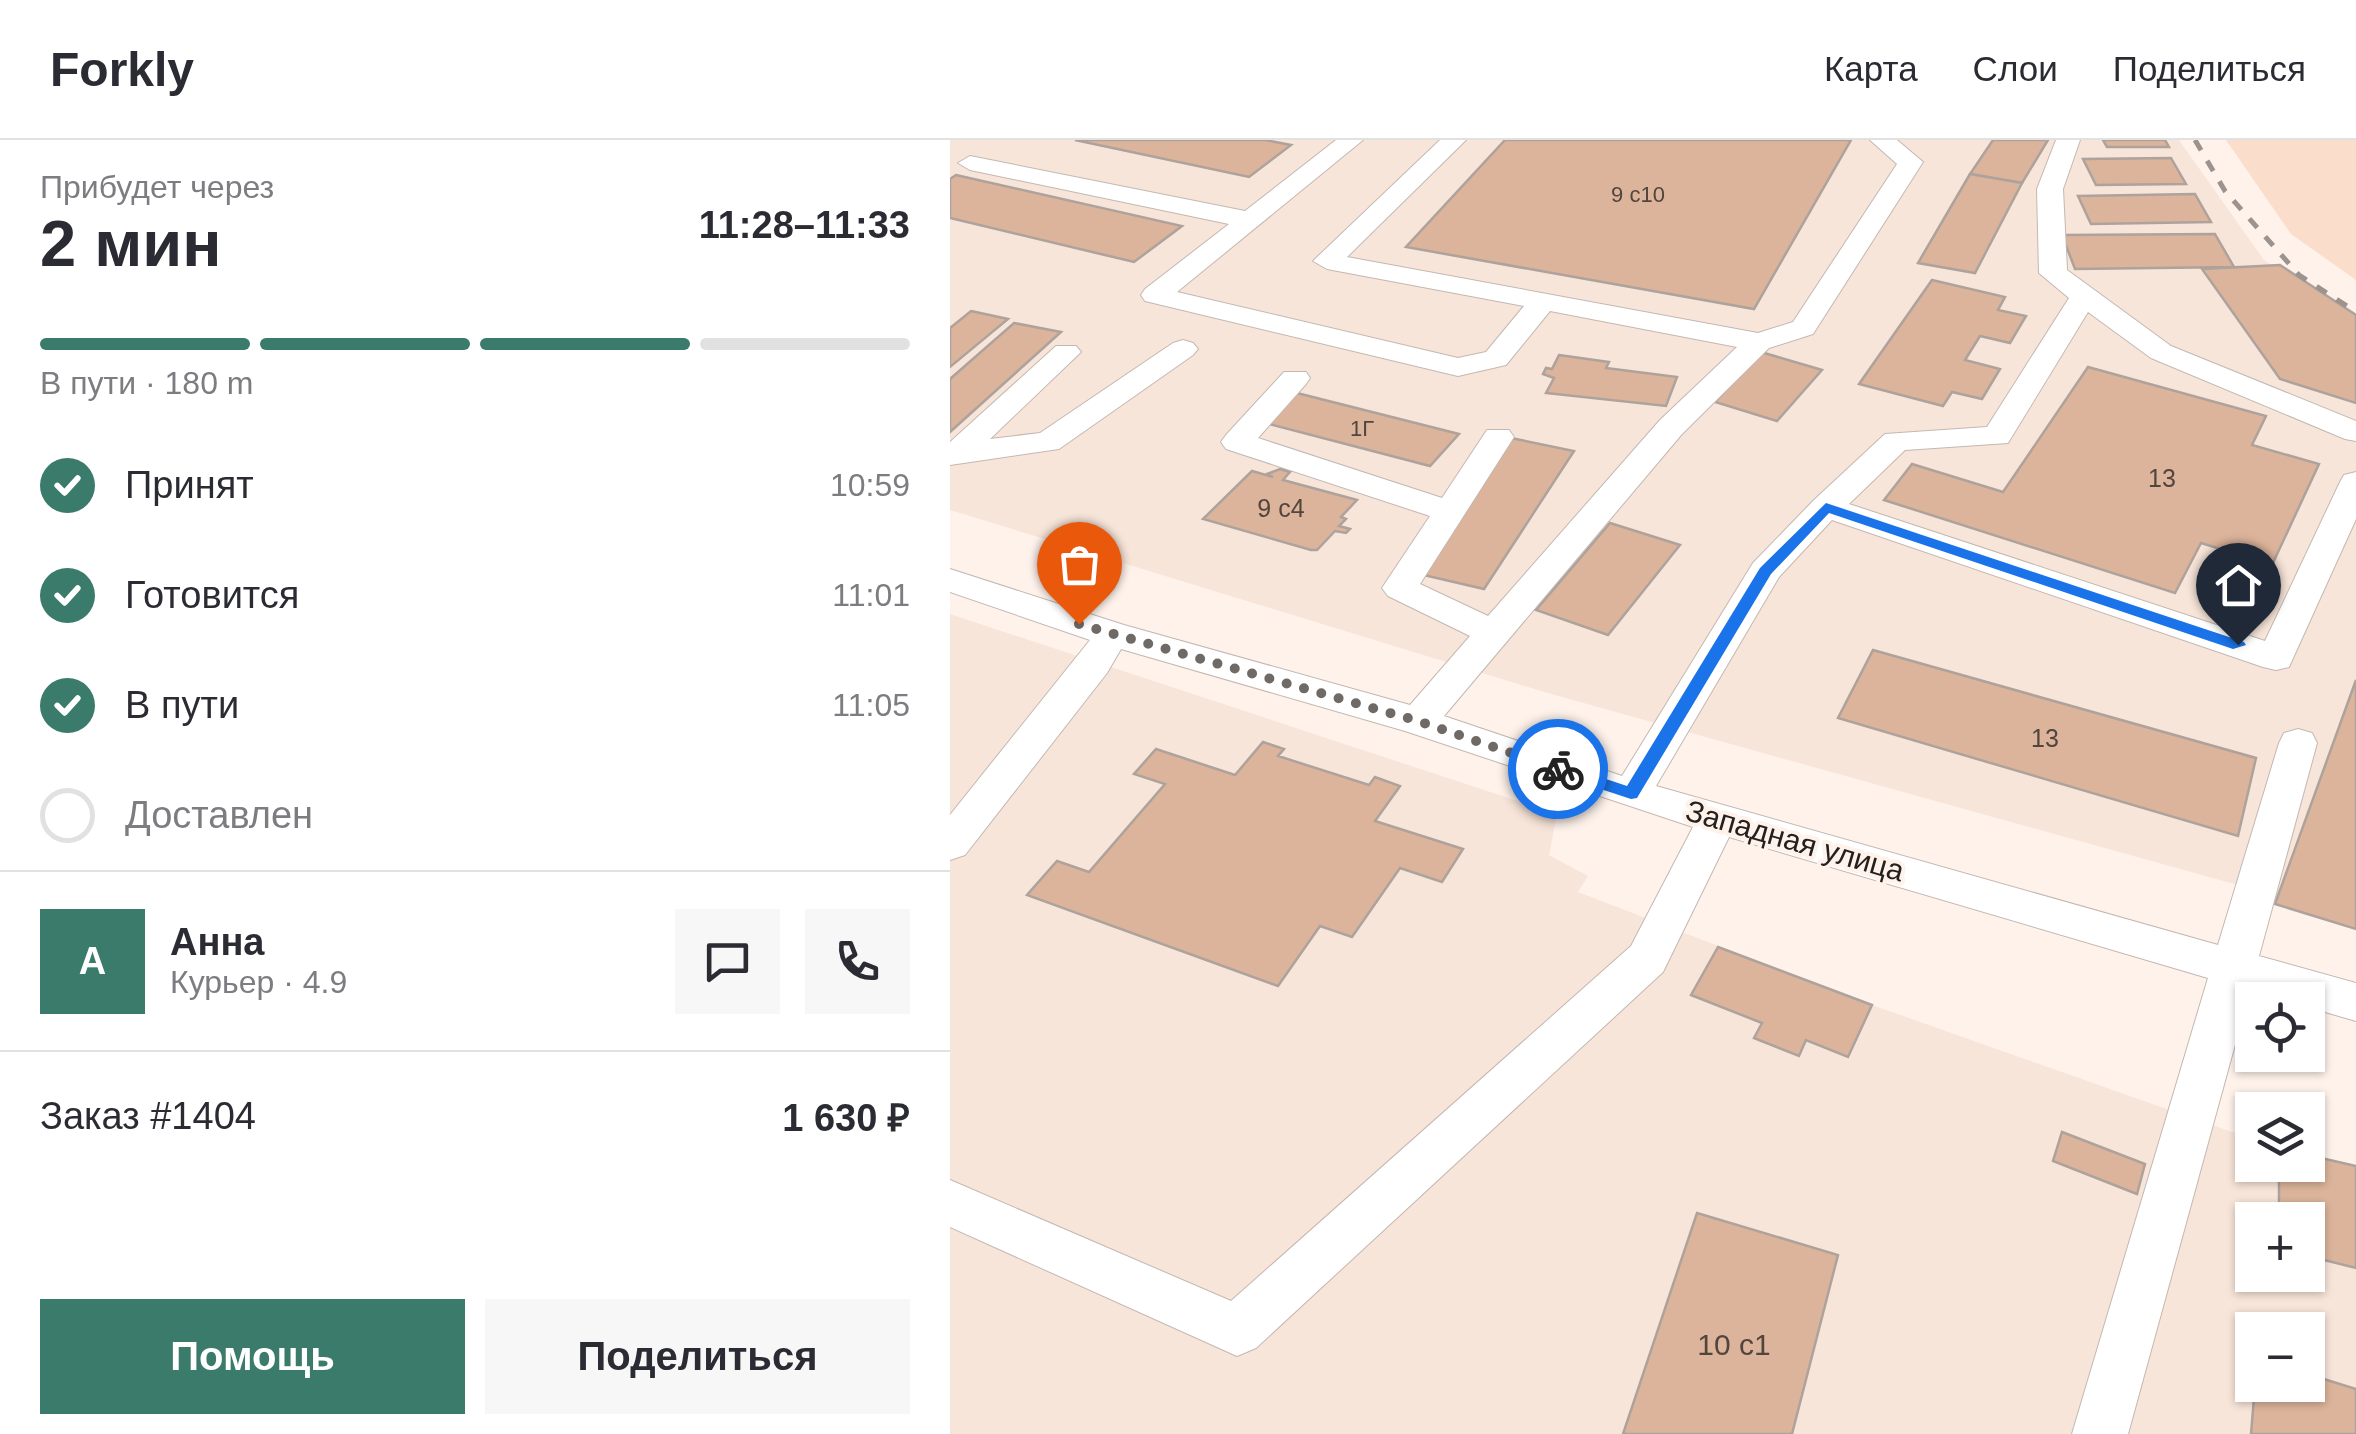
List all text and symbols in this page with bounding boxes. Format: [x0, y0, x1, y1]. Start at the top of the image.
text: Forkly [50, 43, 194, 96]
text: Карта [1824, 49, 1918, 88]
text: Слои [1973, 49, 2058, 88]
text: Поделиться [2113, 49, 2306, 88]
text: Прибудет через [40, 169, 274, 205]
house number: 9 с10 [1611, 182, 1665, 207]
text: 11:28–11:33 [699, 204, 910, 246]
text: 2 мин [40, 207, 222, 280]
text: В пути · 180 m [40, 365, 253, 401]
house number: 1Г [1350, 416, 1374, 441]
icon: check [40, 458, 95, 513]
text: Принят [125, 464, 254, 506]
house number: 13 [2148, 464, 2176, 492]
text: 10:59 [830, 467, 910, 503]
house number: 9 с4 [1257, 494, 1305, 522]
pin [1037, 522, 1122, 625]
icon: bag [1052, 537, 1107, 592]
pin [2196, 543, 2281, 646]
icon: home [2211, 558, 2266, 613]
icon: check [40, 568, 95, 623]
text: Готовится [125, 574, 299, 616]
text: 11:01 [832, 577, 910, 613]
icon: check [40, 678, 95, 733]
text: В пути [125, 684, 239, 726]
text: 11:05 [832, 687, 910, 723]
courier [1508, 719, 1608, 819]
house number: 13 [2031, 724, 2059, 752]
icon: bike [1531, 742, 1586, 797]
text: Доставлен [125, 794, 313, 836]
street label: Западная улица [1682, 794, 1908, 888]
button: chat [675, 909, 780, 1014]
button: phone [805, 909, 910, 1014]
text: Анна [170, 921, 264, 963]
text: А [79, 940, 106, 982]
text: Курьер · 4.9 [170, 964, 347, 1000]
map controls [2235, 982, 2325, 1402]
button: locate [2235, 982, 2325, 1072]
button: layers [2235, 1092, 2325, 1182]
text: Заказ #1404 [40, 1095, 256, 1137]
text: 1 630 ₽ [782, 1097, 910, 1139]
button: + [2235, 1202, 2325, 1292]
button: Помощь [40, 1299, 465, 1414]
button: Поделиться [485, 1299, 910, 1414]
button: − [2235, 1312, 2325, 1402]
house number: 10 с1 [1697, 1328, 1771, 1361]

